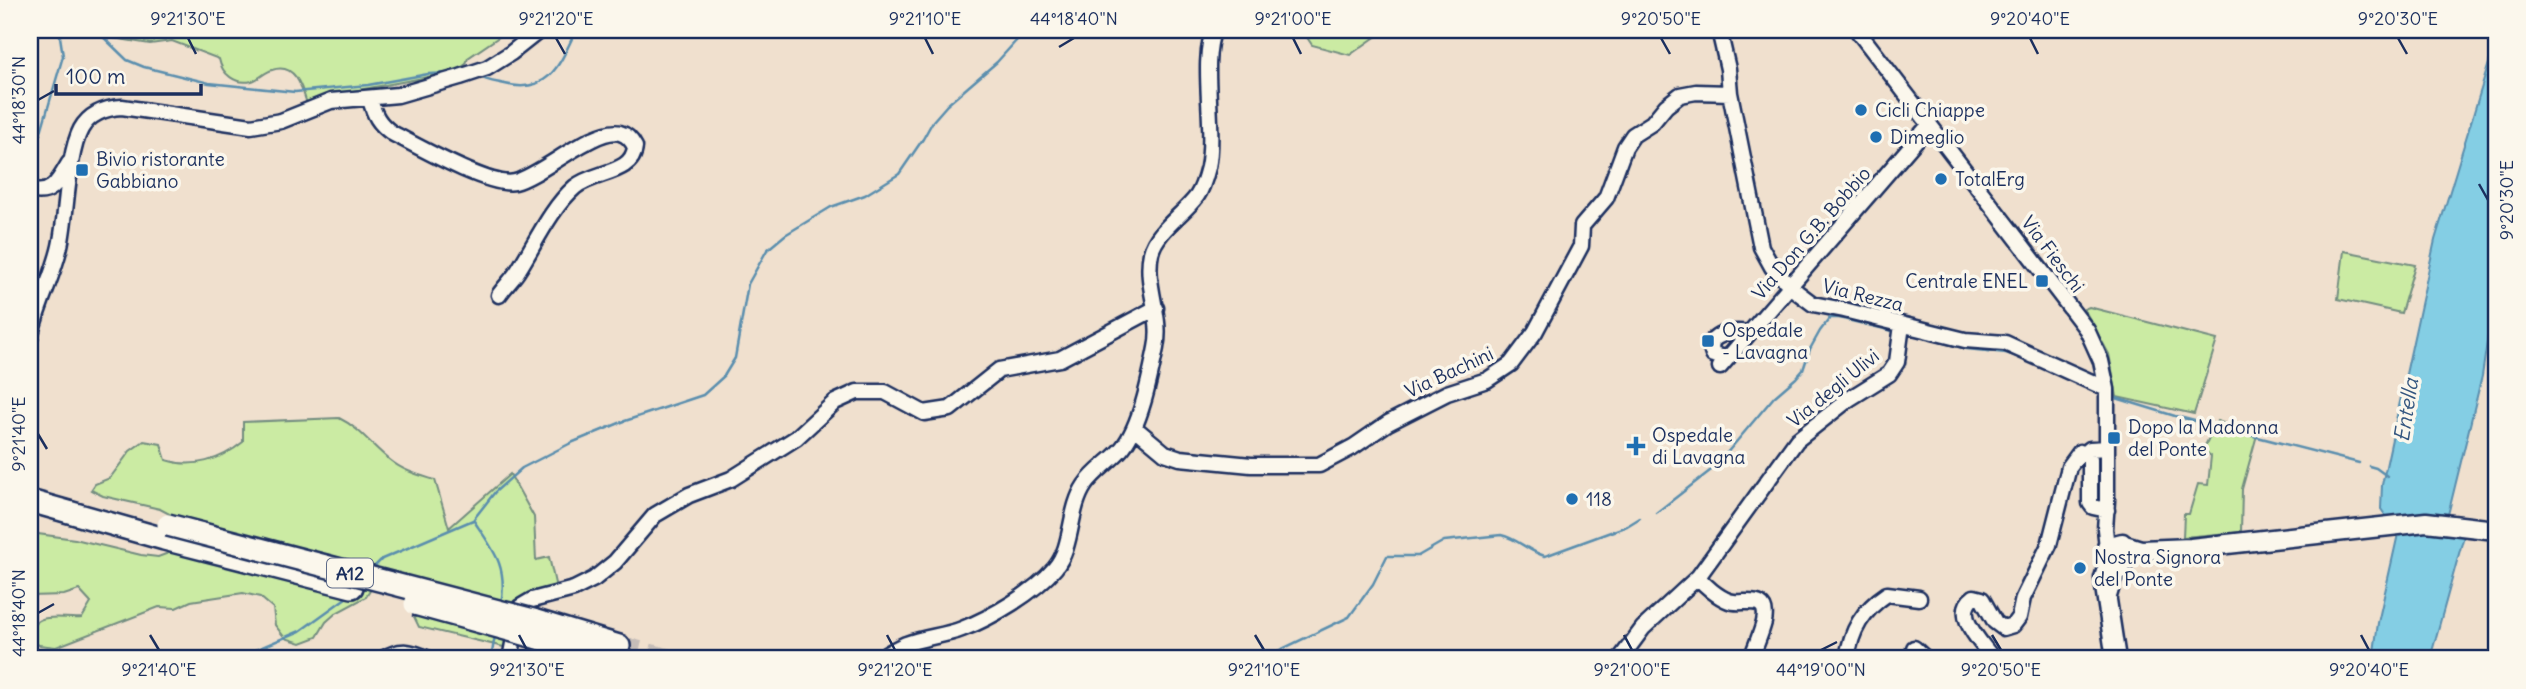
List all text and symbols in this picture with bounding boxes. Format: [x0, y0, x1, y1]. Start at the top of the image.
text: 9°21'30"E [150, 7, 226, 30]
text: 9°21'20"E [518, 7, 594, 30]
text: 9°21'10"E [889, 7, 961, 30]
text: 44°18'40"N [1030, 7, 1118, 30]
text: 9°21'00"E [1254, 7, 1332, 30]
text: 9°20'50"E [1621, 7, 1701, 30]
text: 9°20'40"E [1990, 7, 2070, 30]
text: 9°20'30"E [2358, 7, 2438, 30]
scale bar [56, 52, 201, 96]
text: 44°18'30"N [7, 56, 30, 144]
text: 100 m [66, 63, 125, 90]
place label: Cicli Chiappe [1875, 98, 1985, 122]
marker: Cicli Chiappe [1853, 102, 1869, 118]
place label: Dimeglio [1890, 125, 1964, 149]
marker: Dimeglio [1868, 129, 1884, 145]
place label: Bivio ristorante Gabbiano [96, 147, 225, 193]
text: 9°20'30"E [2495, 160, 2518, 240]
street label: Via Don G.B. Bobbio [1747, 161, 1875, 305]
marker: Bivio ristorante Gabbiano [74, 162, 90, 178]
place label: TotalErg [1955, 167, 2025, 191]
marker: TotalErg [1933, 171, 1949, 187]
street label: Via Fieschi [2016, 211, 2090, 297]
place label: Centrale ENEL [1905, 269, 2028, 293]
street label: Via Rezza [1820, 273, 1906, 317]
marker: Centrale ENEL [2034, 273, 2050, 289]
place label: Ospedale - Lavagna [1722, 318, 1808, 364]
marker: Ospedale - Lavagna [1700, 333, 1716, 349]
street label: Via Bachini [1401, 341, 1497, 403]
street label: Via degli Ulivi [1782, 344, 1884, 432]
water label: Entella [2388, 375, 2424, 444]
text: 9°21'40"E [7, 396, 30, 472]
place label: Dopo la Madonna del Ponte [2128, 415, 2279, 461]
place label: Ospedale di Lavagna [1652, 423, 1745, 469]
marker: Dopo la Madonna del Ponte [2106, 430, 2122, 446]
marker: Ospedale di Lavagna [1626, 436, 1646, 456]
place label: 118 [1586, 487, 1612, 511]
marker: 118 [1564, 491, 1580, 507]
place label: Nostra Signora del Ponte [2094, 545, 2221, 591]
road number: A12 [327, 558, 373, 588]
marker: Nostra Signora del Ponte [2072, 560, 2088, 576]
text: 44°18'40"N [7, 569, 30, 657]
text: 9°21'40"E [121, 658, 197, 681]
text: 9°21'30"E [489, 658, 565, 681]
text: 9°21'20"E [857, 658, 933, 681]
text: 9°21'10"E [1228, 658, 1300, 681]
text: 9°21'00"E [1593, 658, 1671, 681]
text: 44°19'00"N [1776, 658, 1866, 681]
text: 9°20'50"E [1961, 658, 2041, 681]
text: 9°20'40"E [2329, 658, 2409, 681]

